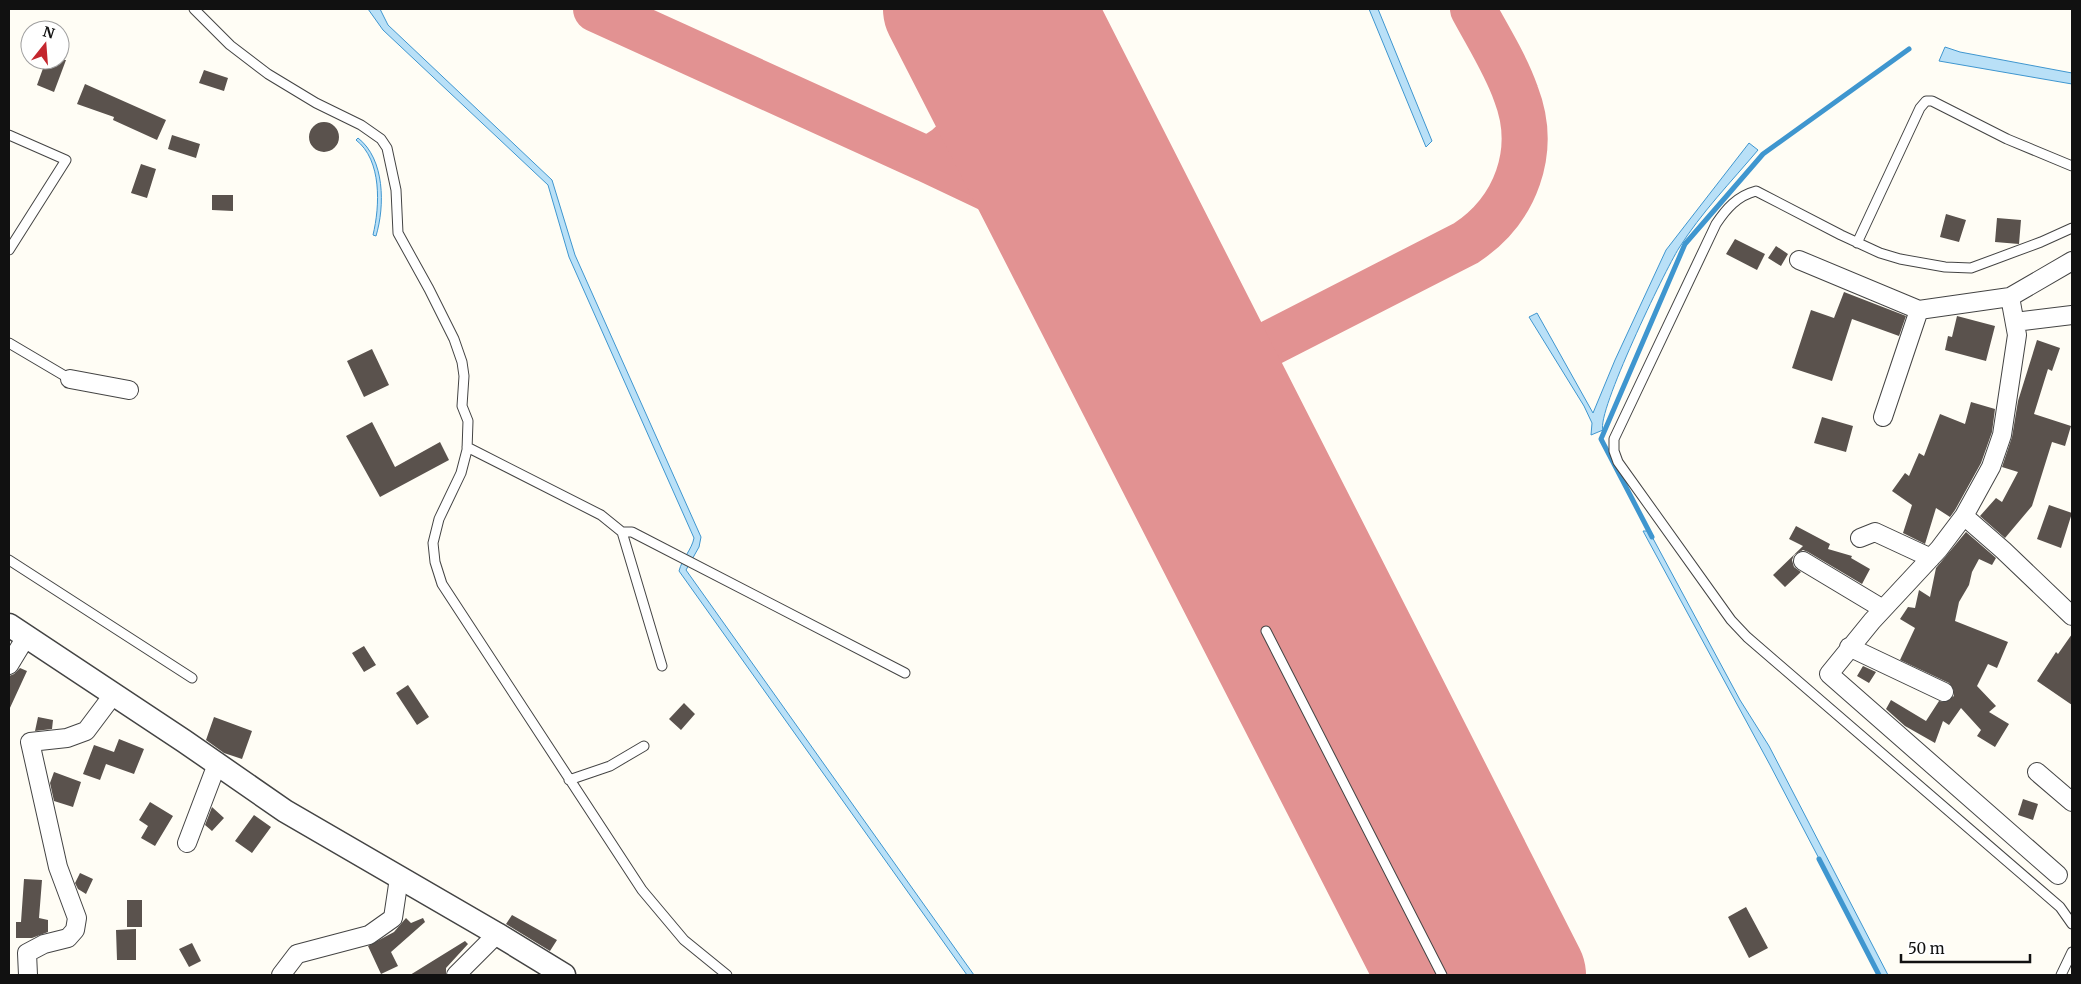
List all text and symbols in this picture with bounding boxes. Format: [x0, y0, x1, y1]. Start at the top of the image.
north arrow [20, 20, 70, 70]
text: N [41, 22, 57, 43]
scale bar [1901, 932, 2030, 964]
text: 50 m [1908, 939, 1945, 958]

